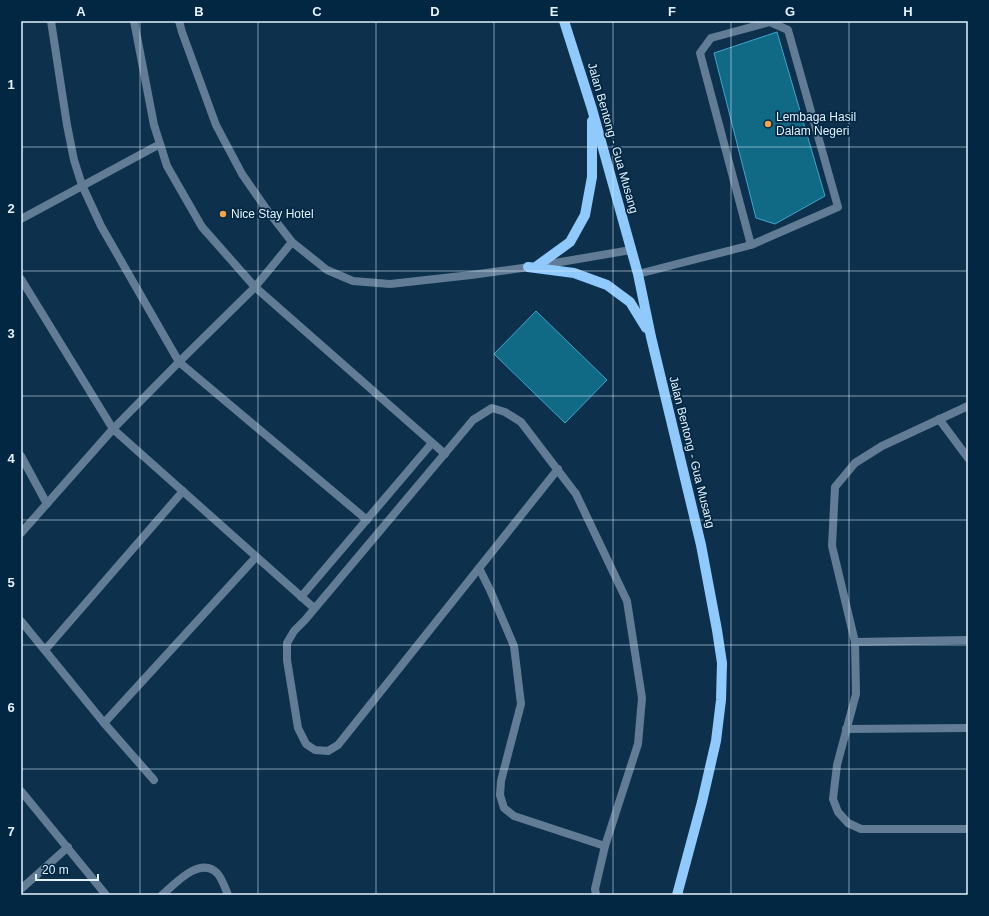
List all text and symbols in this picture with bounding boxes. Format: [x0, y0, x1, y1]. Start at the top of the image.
text: A [76, 4, 86, 19]
text: B [194, 4, 204, 19]
text: C [312, 4, 322, 19]
text: D [430, 4, 440, 19]
text: E [550, 4, 559, 19]
text: F [668, 4, 676, 19]
text: G [785, 4, 795, 19]
text: H [903, 4, 913, 19]
street label: Jalan Bentong - Gua Musang [585, 61, 641, 215]
text: 1 [7, 77, 15, 92]
place label: Lembaga Hasil Dalam Negeri [776, 110, 856, 138]
marker: Lembaga Hasil Dalam Negeri [763, 119, 773, 129]
text: 2 [7, 201, 15, 216]
place label: Nice Stay Hotel [231, 207, 314, 221]
marker: Nice Stay Hotel [218, 209, 228, 219]
text: 3 [7, 326, 15, 341]
street label: Jalan Bentong - Gua Musang [666, 375, 718, 529]
text: 4 [7, 451, 15, 466]
text: 5 [7, 575, 15, 590]
text: 6 [7, 700, 15, 715]
text: 7 [7, 824, 15, 839]
scale bar [36, 856, 98, 882]
text: 20 m [42, 863, 69, 877]

